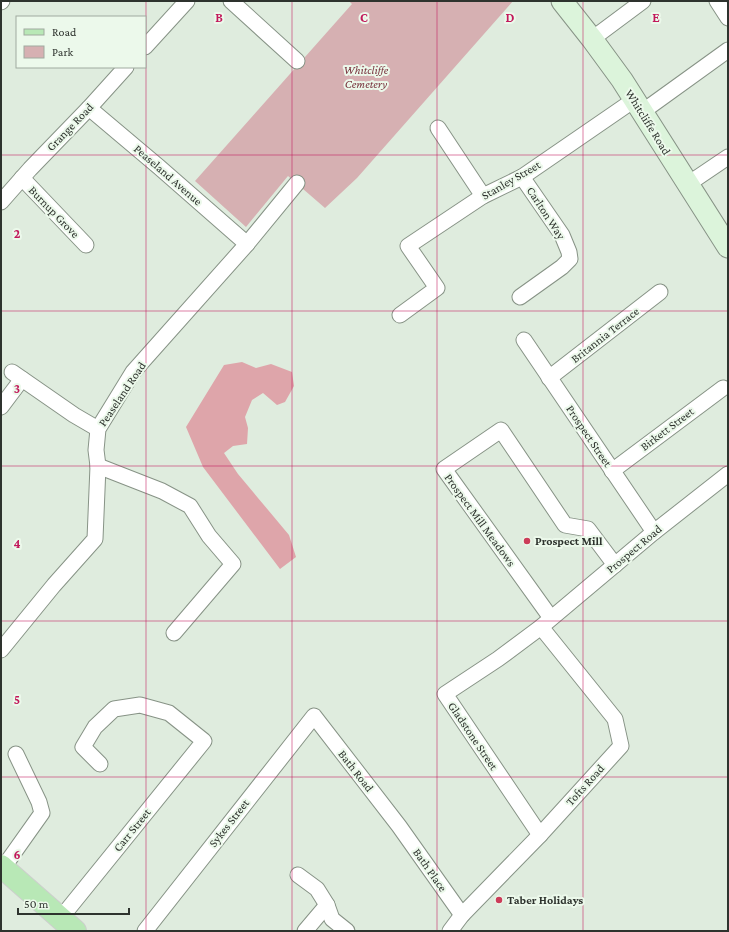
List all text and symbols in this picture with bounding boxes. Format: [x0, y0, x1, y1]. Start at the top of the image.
text: B [215, 10, 223, 25]
text: C [360, 10, 368, 25]
text: D [506, 10, 515, 25]
text: E [652, 10, 660, 25]
legend [16, 16, 146, 68]
text: Road [52, 25, 77, 39]
text: Park [52, 45, 74, 59]
park label: Whitcliffe Cemetery [344, 63, 389, 91]
street label: Whitcliffe Road [622, 87, 674, 158]
street label: Grange Road [44, 100, 97, 154]
street label: Peaseland Avenue [131, 142, 205, 208]
street label: Stanley Street [479, 157, 544, 203]
street label: Burnup Grove [26, 183, 82, 241]
street label: Carlton Way [524, 184, 568, 242]
text: 2 [14, 226, 21, 241]
street label: Britannia Terrace [568, 304, 642, 366]
street label: Peaseland Road [95, 359, 149, 429]
text: 3 [14, 381, 20, 396]
street label: Prospect Street [563, 402, 615, 470]
street label: Birkett Street [638, 404, 697, 454]
street label: Prospect Mill Meadows [442, 471, 519, 569]
street label: Prospect Road [604, 521, 665, 576]
place label: Prospect Mill [535, 534, 603, 548]
text: 4 [13, 536, 21, 551]
marker: Prospect Mill [522, 536, 532, 546]
text: 5 [14, 692, 20, 707]
street label: Gladstone Street [445, 699, 502, 774]
street label: Bath Road [335, 747, 377, 795]
street label: Tofts Road [563, 761, 608, 809]
street label: Sykes Street [206, 795, 253, 850]
street label: Carr Street [110, 805, 154, 854]
street label: Bath Place [410, 846, 450, 894]
text: 6 [13, 847, 21, 862]
scale bar [18, 890, 129, 916]
place label: Taber Holidays [507, 893, 583, 907]
marker: Taber Holidays [494, 895, 504, 905]
text: 50 m [24, 897, 49, 911]

